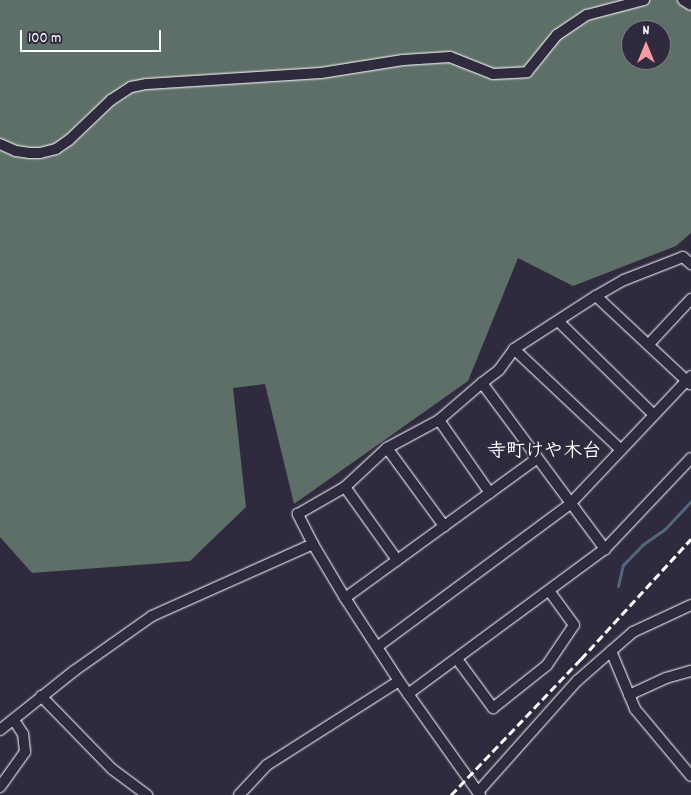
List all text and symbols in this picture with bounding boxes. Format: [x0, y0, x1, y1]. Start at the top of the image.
scale bar [22, 20, 164, 52]
north arrow [621, 20, 671, 70]
text: N [643, 21, 649, 41]
text: 100 m [28, 28, 61, 50]
district label: 寺町けや木台 [487, 442, 601, 464]

